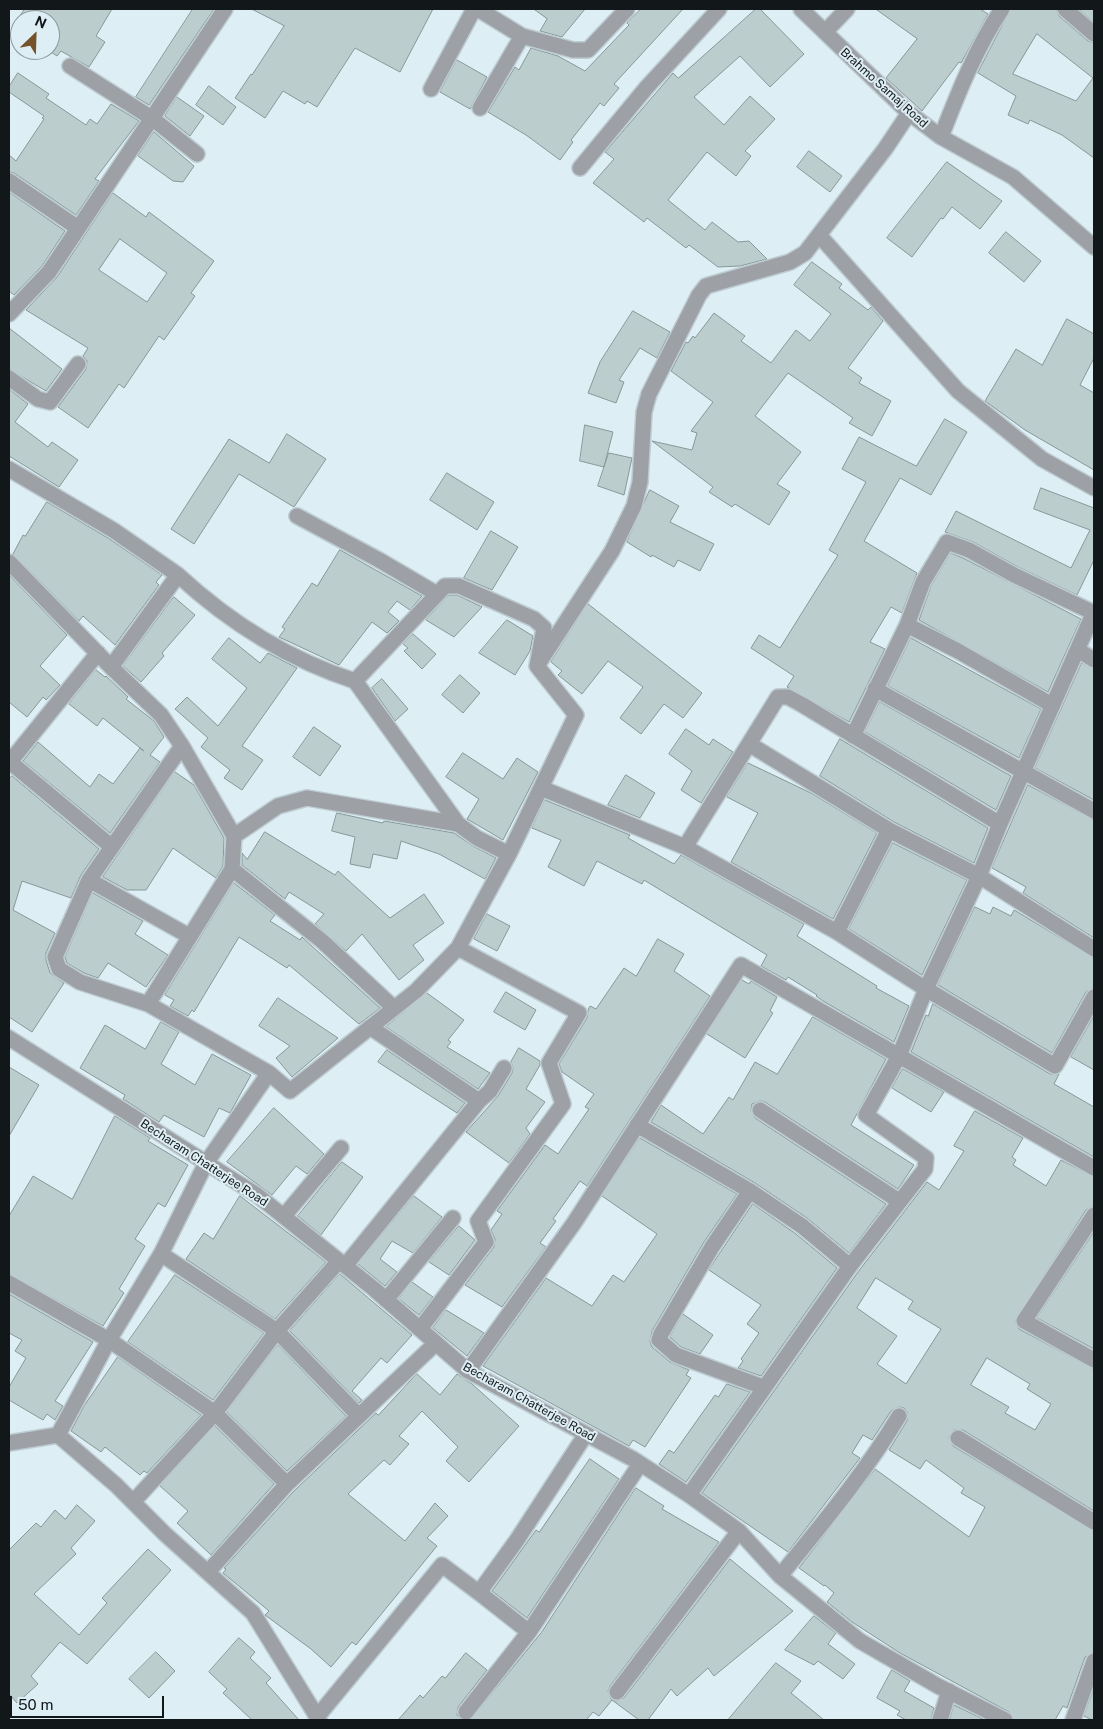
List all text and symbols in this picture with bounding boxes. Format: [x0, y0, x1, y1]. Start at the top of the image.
north arrow [10, 10, 60, 60]
text: N [32, 13, 49, 32]
street label: Brahmo Samaj Road [837, 45, 931, 131]
street label: Becharam Chatterjee Road [138, 1116, 270, 1210]
street label: Becharam Chatterjee Road [460, 1360, 598, 1444]
scale bar [12, 1686, 166, 1718]
text: 50 m [18, 1696, 53, 1713]

